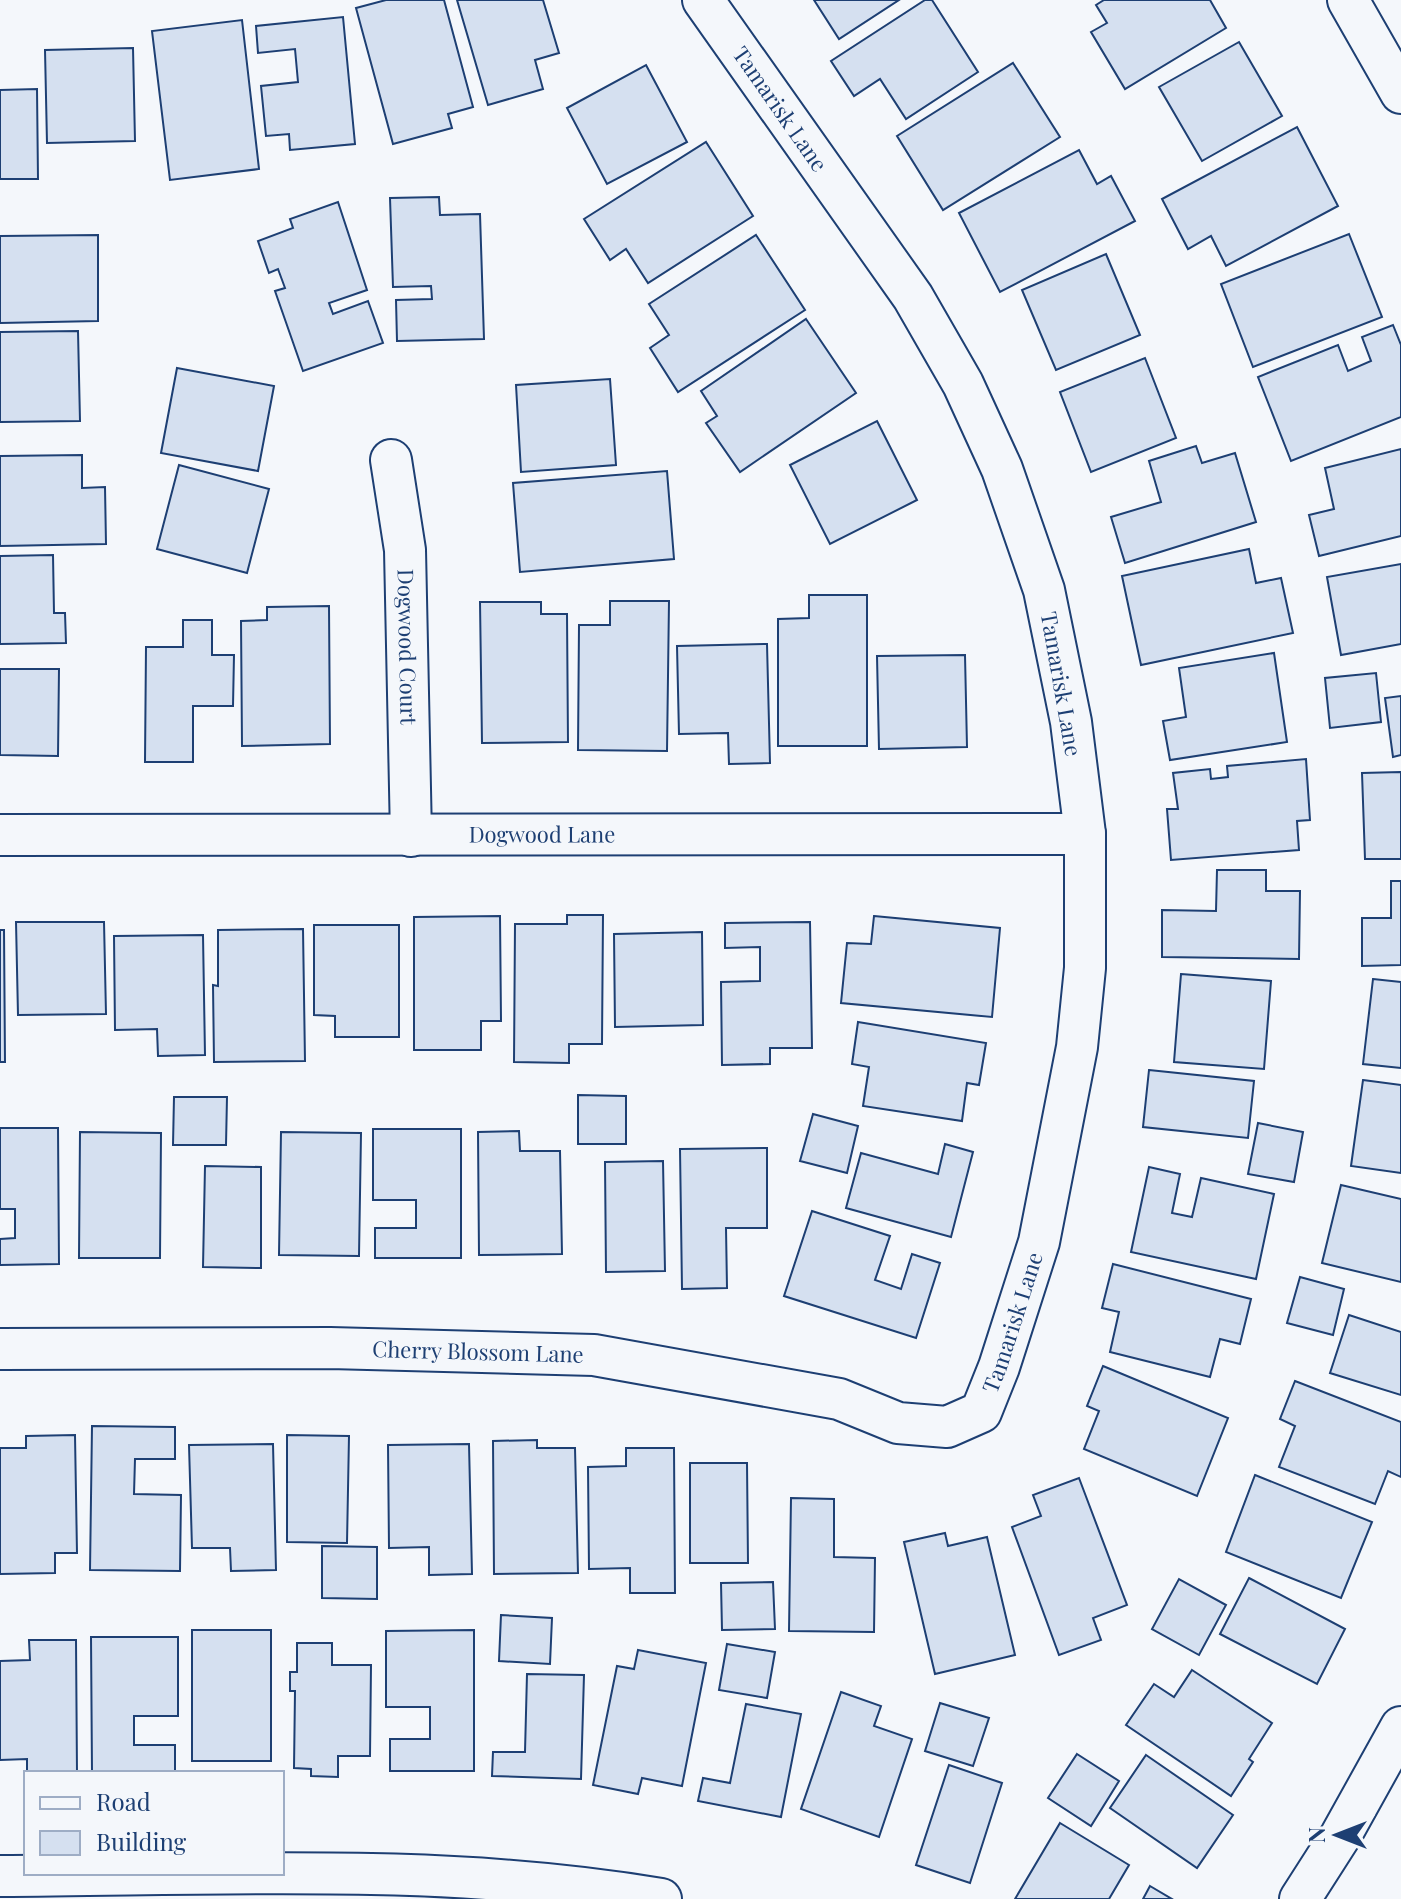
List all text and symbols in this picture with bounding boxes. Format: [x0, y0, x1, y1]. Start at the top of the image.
street label: Tamarisk Lane [727, 40, 835, 177]
street label: Dogwood Court [391, 569, 425, 726]
street label: Tamarisk Lane [1035, 609, 1089, 758]
street label: Dogwood Lane [469, 818, 615, 849]
street label: Tamarisk Lane [974, 1248, 1049, 1397]
street label: Cherry Blossom Lane [372, 1333, 584, 1369]
legend [24, 1771, 284, 1875]
text: Road [96, 1785, 151, 1817]
north arrow [1297, 1795, 1377, 1875]
text: Building [96, 1825, 187, 1857]
text: N [1301, 1827, 1331, 1843]

